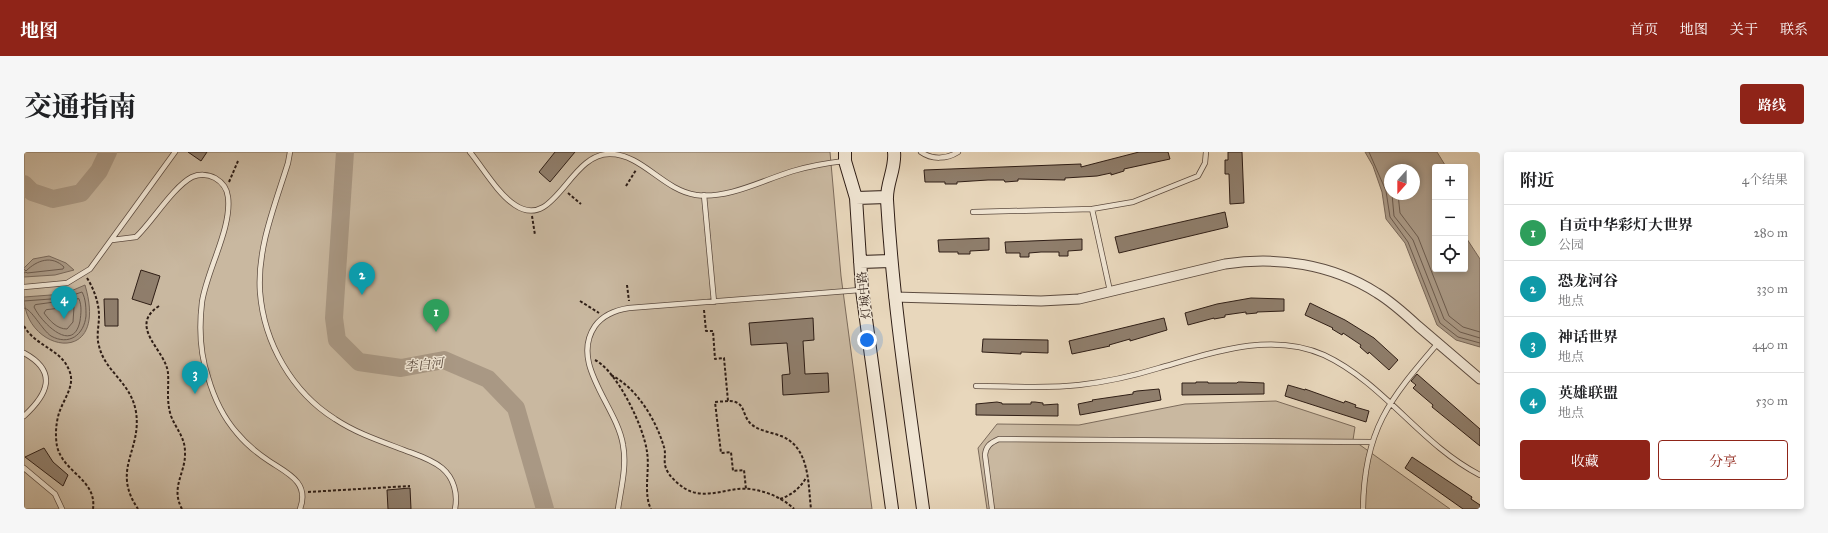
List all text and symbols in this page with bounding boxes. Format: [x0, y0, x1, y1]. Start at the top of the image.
text: 地图 [20, 19, 58, 42]
text: 首页 [1630, 21, 1658, 38]
text: 地图 [1680, 21, 1708, 38]
text: 关于 [1730, 21, 1758, 38]
text: 联系 [1780, 21, 1808, 38]
button: 路线 [1740, 84, 1804, 124]
text: 交通指南 [24, 89, 136, 124]
north arrow [1384, 164, 1420, 200]
map controls [1432, 164, 1468, 272]
button: + [1432, 164, 1468, 200]
text: 附近 [1520, 170, 1554, 191]
text: 4个结果 [1742, 172, 1788, 188]
button: − [1432, 200, 1468, 236]
text: 自贡中华彩灯大世界 [1558, 216, 1693, 234]
text: 1 [1530, 225, 1536, 241]
text: 280 m [1753, 225, 1788, 241]
button: locate [1432, 236, 1468, 272]
text: 公园 [1558, 237, 1584, 253]
pin: 2 [349, 262, 375, 295]
street label: 灯城中路 [855, 270, 873, 320]
text: 恐龙河谷 [1558, 272, 1618, 290]
text: 2 [1530, 281, 1536, 297]
text: 330 m [1756, 281, 1788, 297]
pin: 4 [51, 286, 77, 319]
text: 地点 [1558, 293, 1584, 309]
pin: 1 [423, 299, 449, 332]
text: 神话世界 [1558, 328, 1618, 346]
your location [857, 330, 877, 350]
text: 3 [1530, 337, 1536, 353]
text: 440 m [1752, 337, 1788, 353]
text: 地点 [1558, 349, 1584, 365]
water label: 李白河 [404, 355, 446, 375]
pin: 3 [182, 361, 208, 394]
text: 英雄联盟 [1558, 384, 1618, 402]
text: 4 [1529, 393, 1537, 409]
text: 530 m [1755, 393, 1788, 409]
text: 地点 [1558, 405, 1584, 421]
button: 收藏 [1520, 440, 1650, 480]
button: 分享 [1658, 440, 1788, 480]

